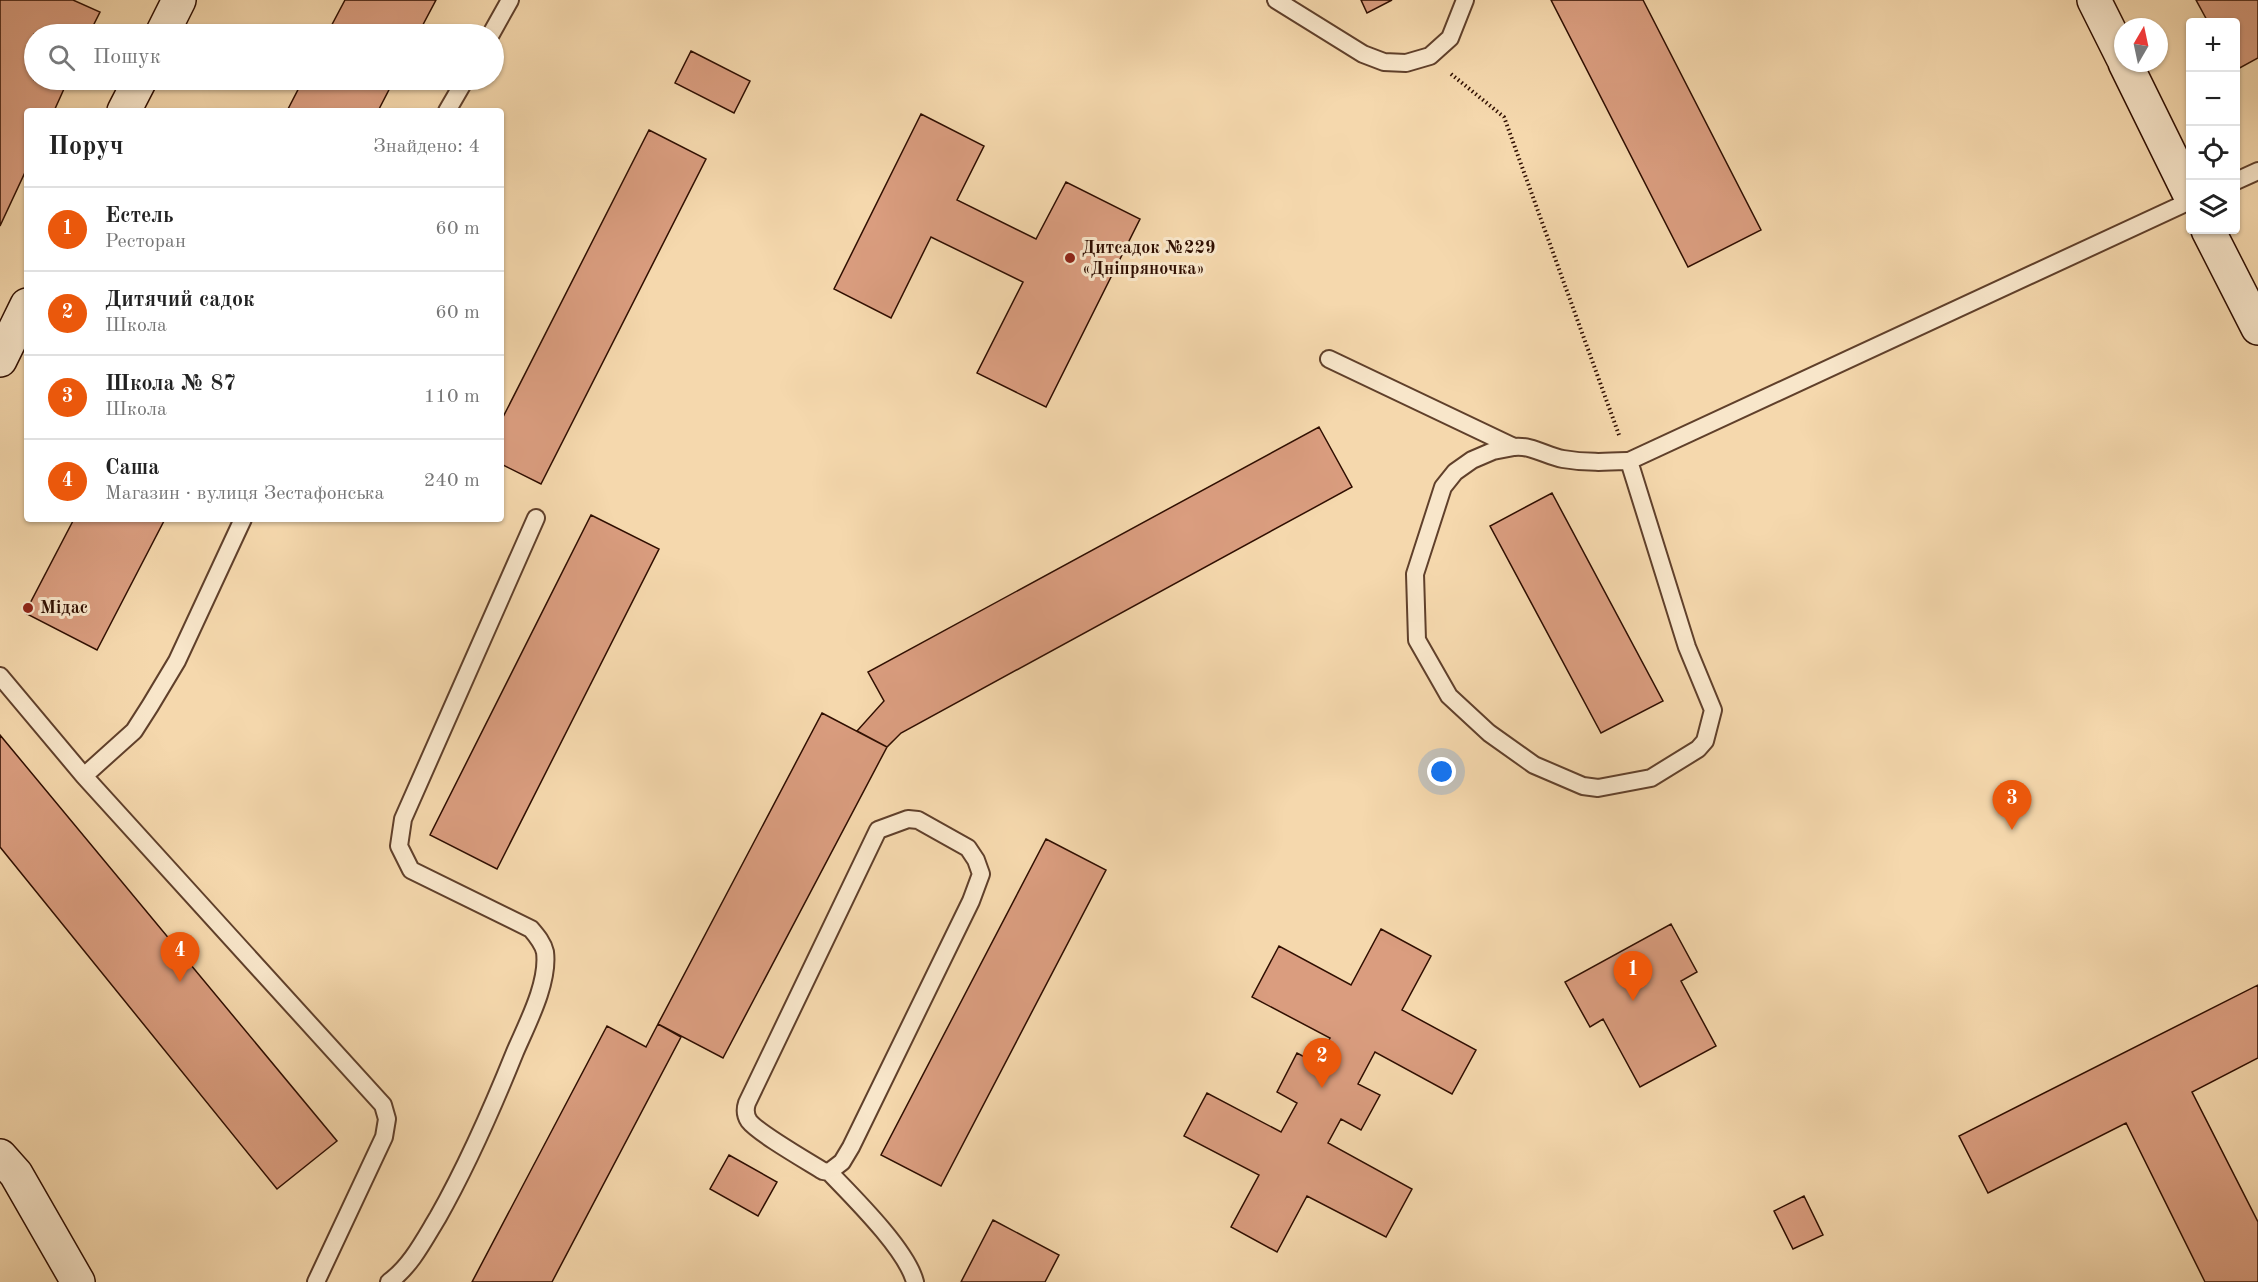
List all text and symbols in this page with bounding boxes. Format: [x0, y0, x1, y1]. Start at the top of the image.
north arrow [2114, 18, 2168, 72]
map controls [2186, 18, 2240, 234]
button: + [2186, 18, 2240, 72]
search box [24, 24, 504, 90]
icon: search [45, 41, 78, 74]
text: Пошук [93, 46, 161, 68]
button: − [2186, 72, 2240, 126]
button: locate [2186, 126, 2240, 180]
text: Поруч [48, 134, 124, 160]
text: Знайдено: 4 [373, 137, 480, 157]
button: layers [2186, 180, 2240, 234]
text: Естель [105, 205, 174, 227]
text: 1 [62, 219, 73, 239]
text: 60 m [435, 219, 480, 239]
text: Ресторан [105, 232, 186, 252]
place label: Дитсадок №229 «Дніпряночка» [1082, 239, 1215, 278]
marker: Дитсадок №229 «Дніпряночка» [1063, 251, 1077, 265]
text: Дитячий садок [105, 289, 255, 311]
text: 2 [62, 303, 73, 323]
text: 60 m [435, 303, 480, 323]
text: Школа [105, 316, 167, 336]
text: Школа № 87 [105, 373, 236, 395]
text: 3 [62, 387, 73, 407]
text: 110 m [424, 387, 480, 407]
text: Школа [105, 400, 167, 420]
text: Саша [105, 457, 159, 479]
text: 4 [62, 471, 73, 491]
text: 240 m [424, 471, 480, 491]
text: Магазин · вулиця Зестафонська [105, 484, 384, 504]
place label: Мідас [40, 599, 88, 617]
marker: Мідас [21, 601, 35, 615]
your location [1427, 757, 1456, 786]
pin: 3 [1992, 780, 2032, 830]
pin: 4 [160, 932, 200, 982]
pin: 1 [1614, 952, 1652, 1001]
pin: 2 [1302, 1038, 1342, 1088]

